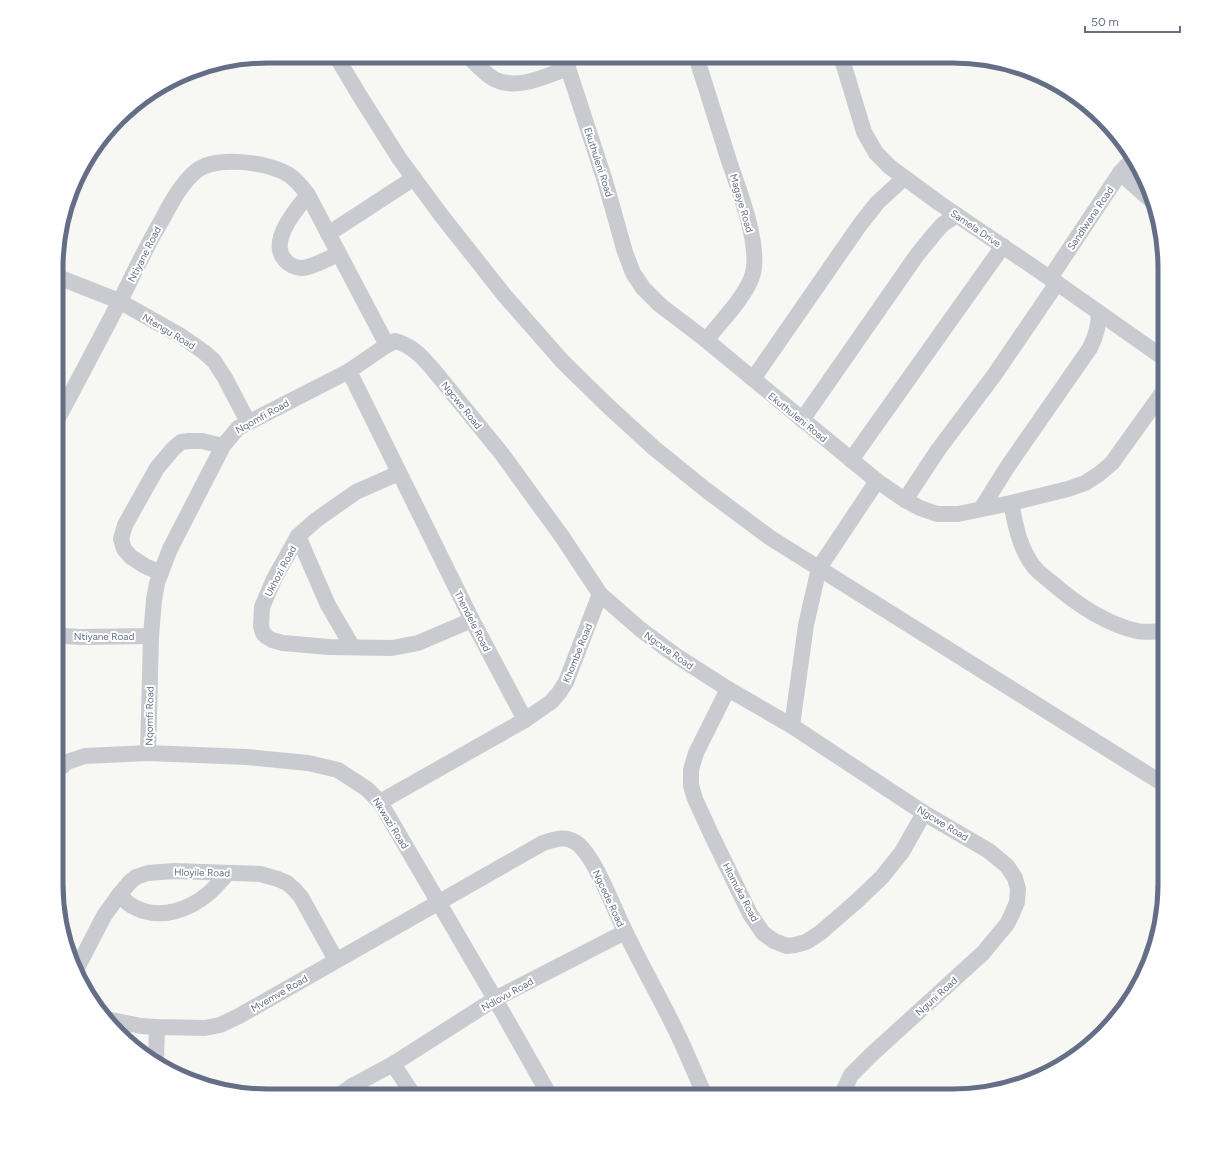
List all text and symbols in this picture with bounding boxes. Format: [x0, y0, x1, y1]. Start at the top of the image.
scale bar [1085, 8, 1180, 34]
text: 50 m [1091, 15, 1119, 29]
street label: Ekuthuleni Road [581, 126, 616, 199]
street label: Magaye Road [727, 172, 756, 234]
street label: Sandlwana Road [1064, 184, 1117, 253]
street label: Samela Drive [948, 207, 1004, 250]
street label: Ntiyane Road [125, 224, 164, 284]
street label: Ntengu Road [140, 311, 198, 352]
street label: Ngcwe Road [438, 379, 485, 432]
street label: Ekuthuleni Road [765, 390, 830, 445]
street label: Nqomfi Road [233, 396, 291, 437]
street label: Ukhozi Road [262, 543, 299, 599]
street label: Thendele Road [452, 589, 494, 654]
street label: Khombe Road [560, 622, 595, 685]
street label: Ngcwe Road [641, 629, 696, 672]
street label: Ntiyane Road [74, 630, 134, 643]
street label: Nqomfi Road [142, 686, 157, 746]
street label: Nkwazi Road [370, 795, 412, 851]
street label: Ngcwe Road [915, 803, 971, 844]
street label: Hlomuka Road [720, 861, 762, 924]
street label: Hloyile Road [174, 866, 230, 879]
street label: Ngcede Road [590, 868, 627, 929]
street label: Mvemve Road [249, 972, 310, 1015]
street label: Nguni Road [912, 974, 960, 1019]
street label: Ndlovu Road [479, 975, 536, 1014]

